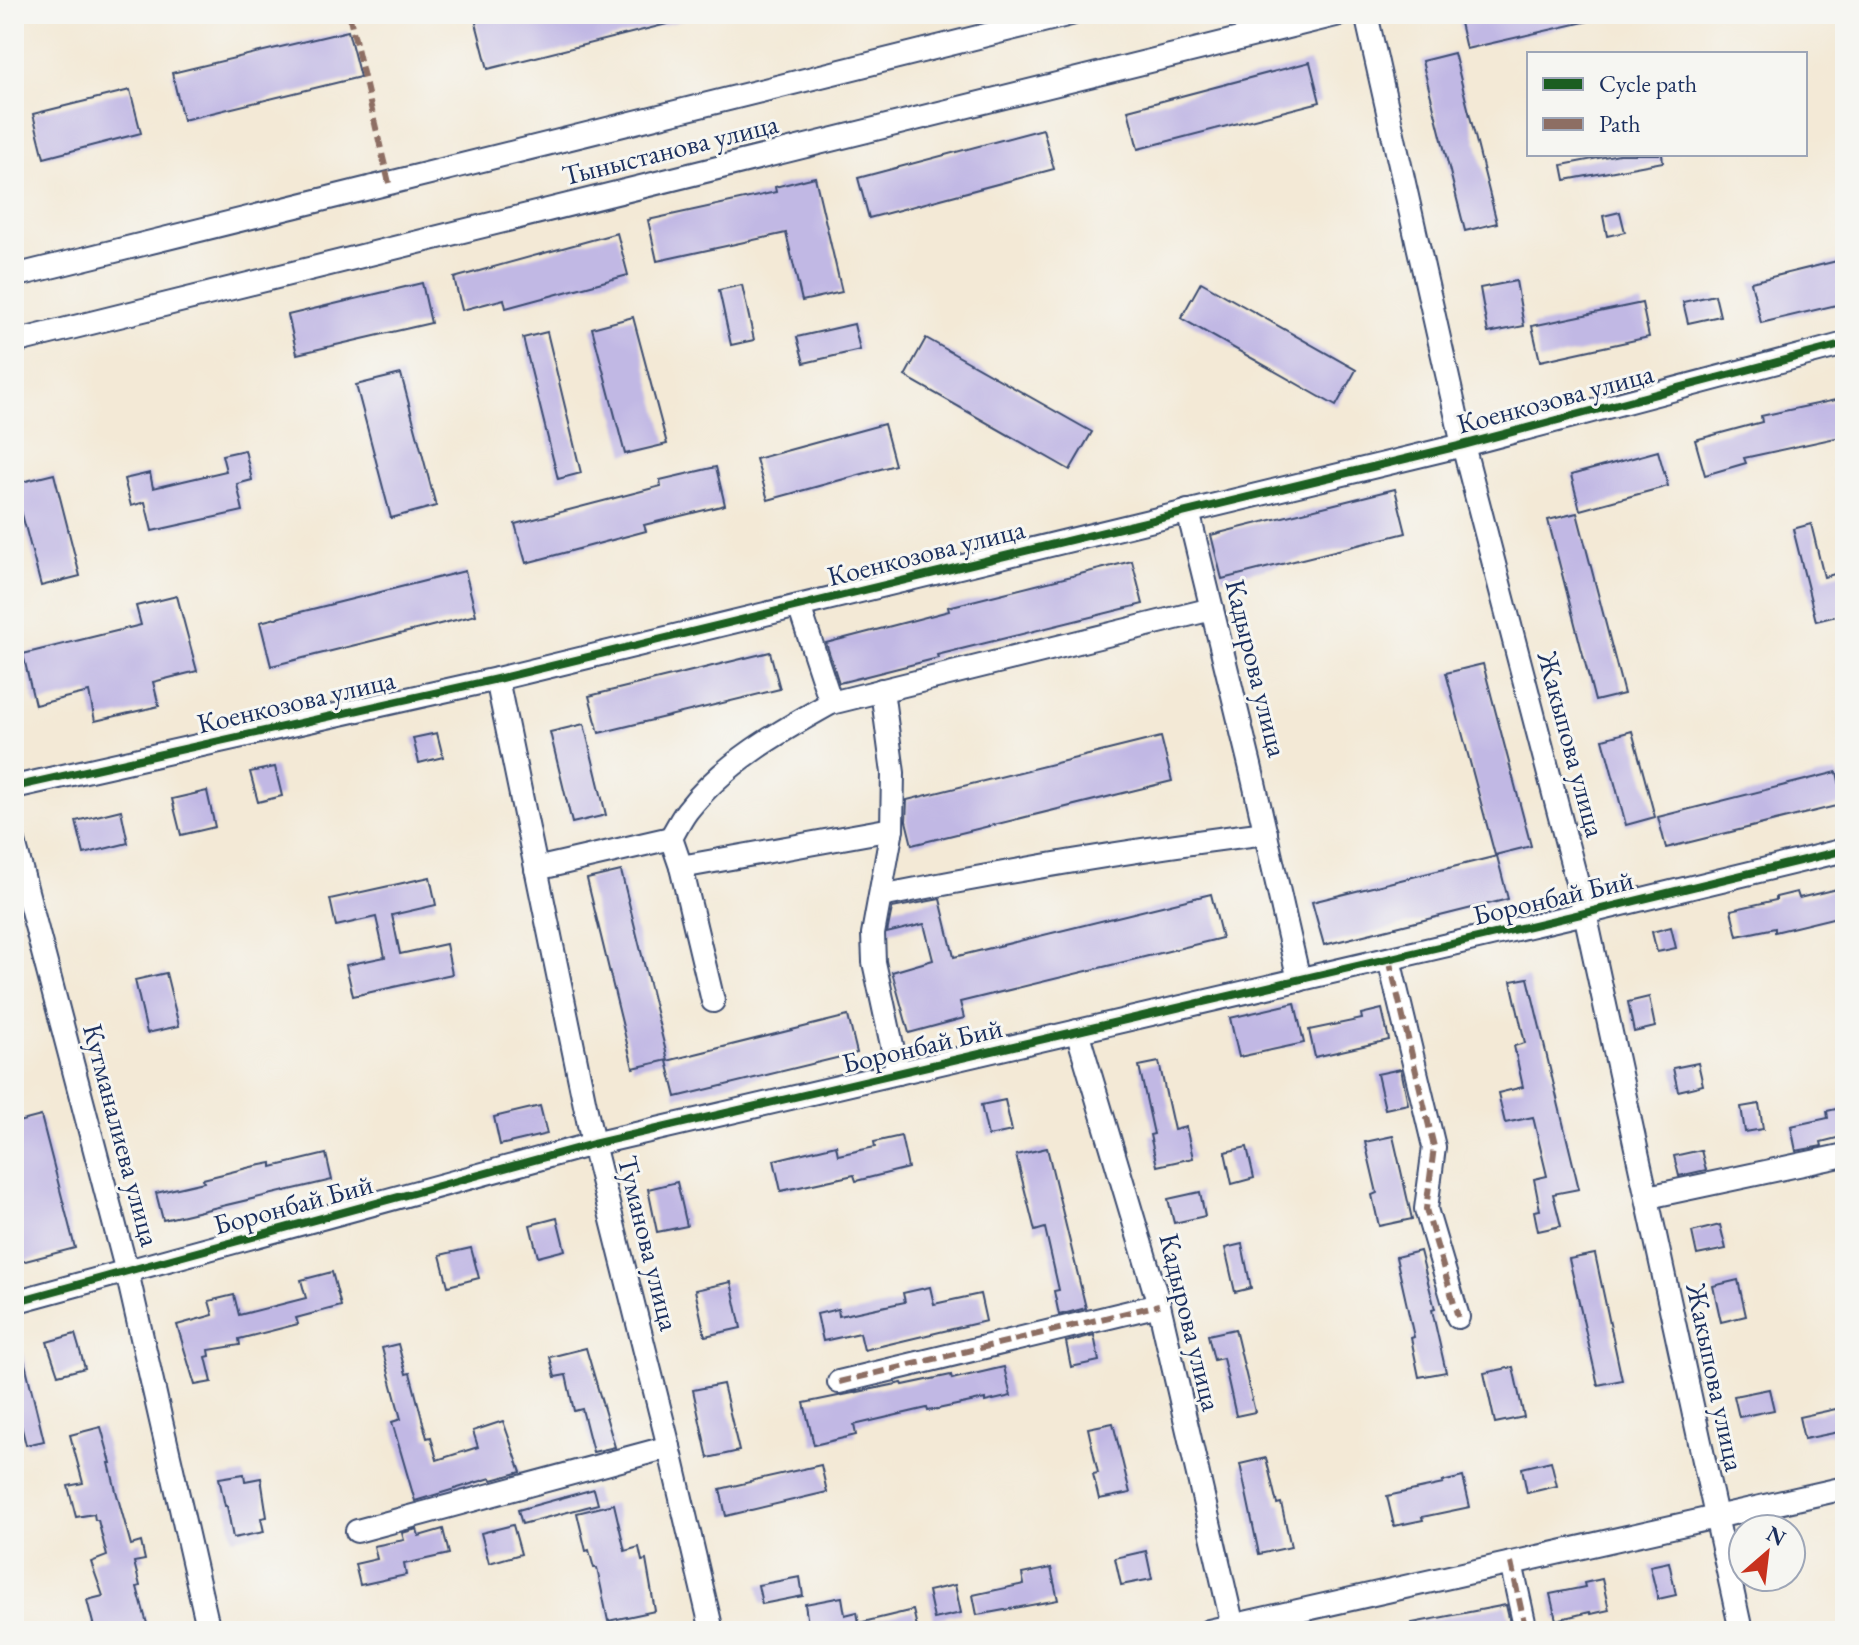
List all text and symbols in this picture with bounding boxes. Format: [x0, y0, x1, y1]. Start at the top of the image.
legend [1527, 52, 1807, 156]
text: Cycle path [1599, 68, 1697, 99]
street label: Тыныстанова улица [558, 105, 783, 193]
text: Path [1599, 108, 1641, 139]
street label: Коенкозова улица [1453, 354, 1658, 442]
street label: Коенкозова улица [824, 510, 1029, 594]
street label: Кадырова улица [1218, 575, 1297, 761]
street label: Жакыпова улица [1530, 646, 1614, 842]
street label: Коенкозова улица [193, 661, 399, 741]
street label: Боронбай Бий [1469, 861, 1637, 933]
street label: Боронбай Бий [838, 1009, 1006, 1081]
street label: Кутманалиева улица [75, 1020, 169, 1251]
street label: Туманова улица [610, 1152, 688, 1335]
street label: Боронбай Бий [209, 1165, 377, 1243]
street label: Кадырова улица [1152, 1229, 1231, 1415]
street label: Жакыпова улица [1678, 1279, 1754, 1475]
north arrow [1727, 1513, 1807, 1593]
text: N [1761, 1519, 1791, 1553]

